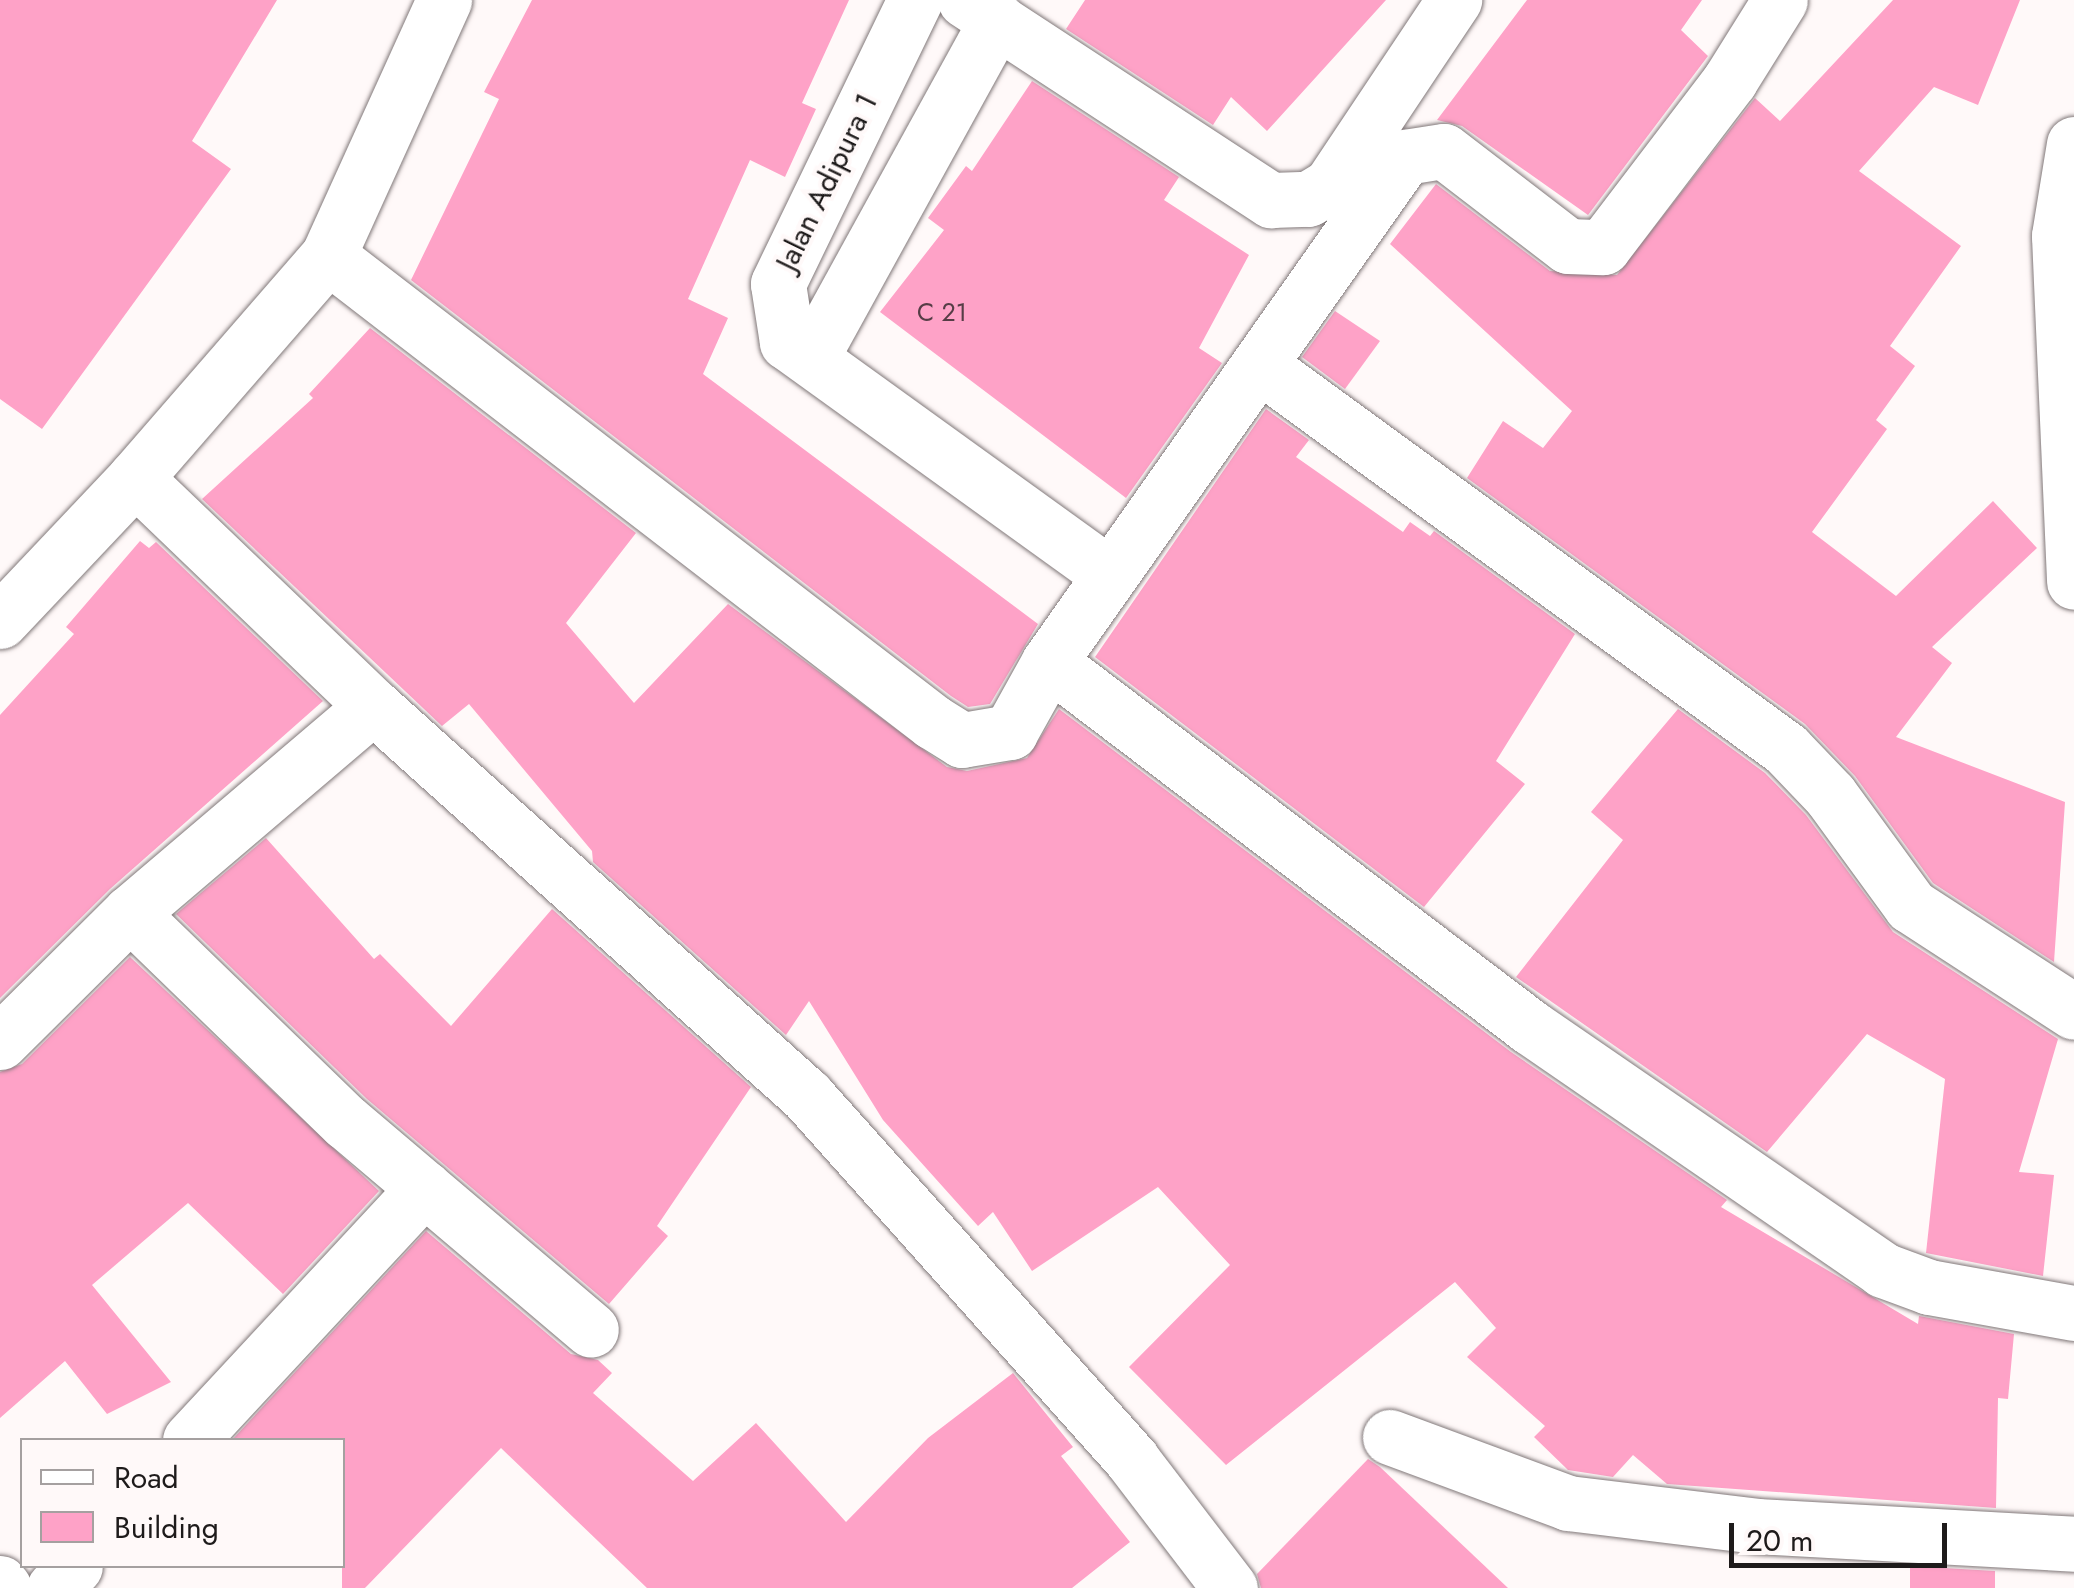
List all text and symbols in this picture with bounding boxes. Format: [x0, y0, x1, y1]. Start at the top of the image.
street label: Jalan Adipura 1 [769, 88, 885, 276]
house number: C 21 [917, 297, 967, 327]
legend [20, 1438, 345, 1568]
text: Road [114, 1456, 179, 1499]
scale bar [1734, 1503, 1952, 1565]
text: Building [114, 1506, 219, 1549]
text: 20 m [1746, 1519, 1813, 1562]

